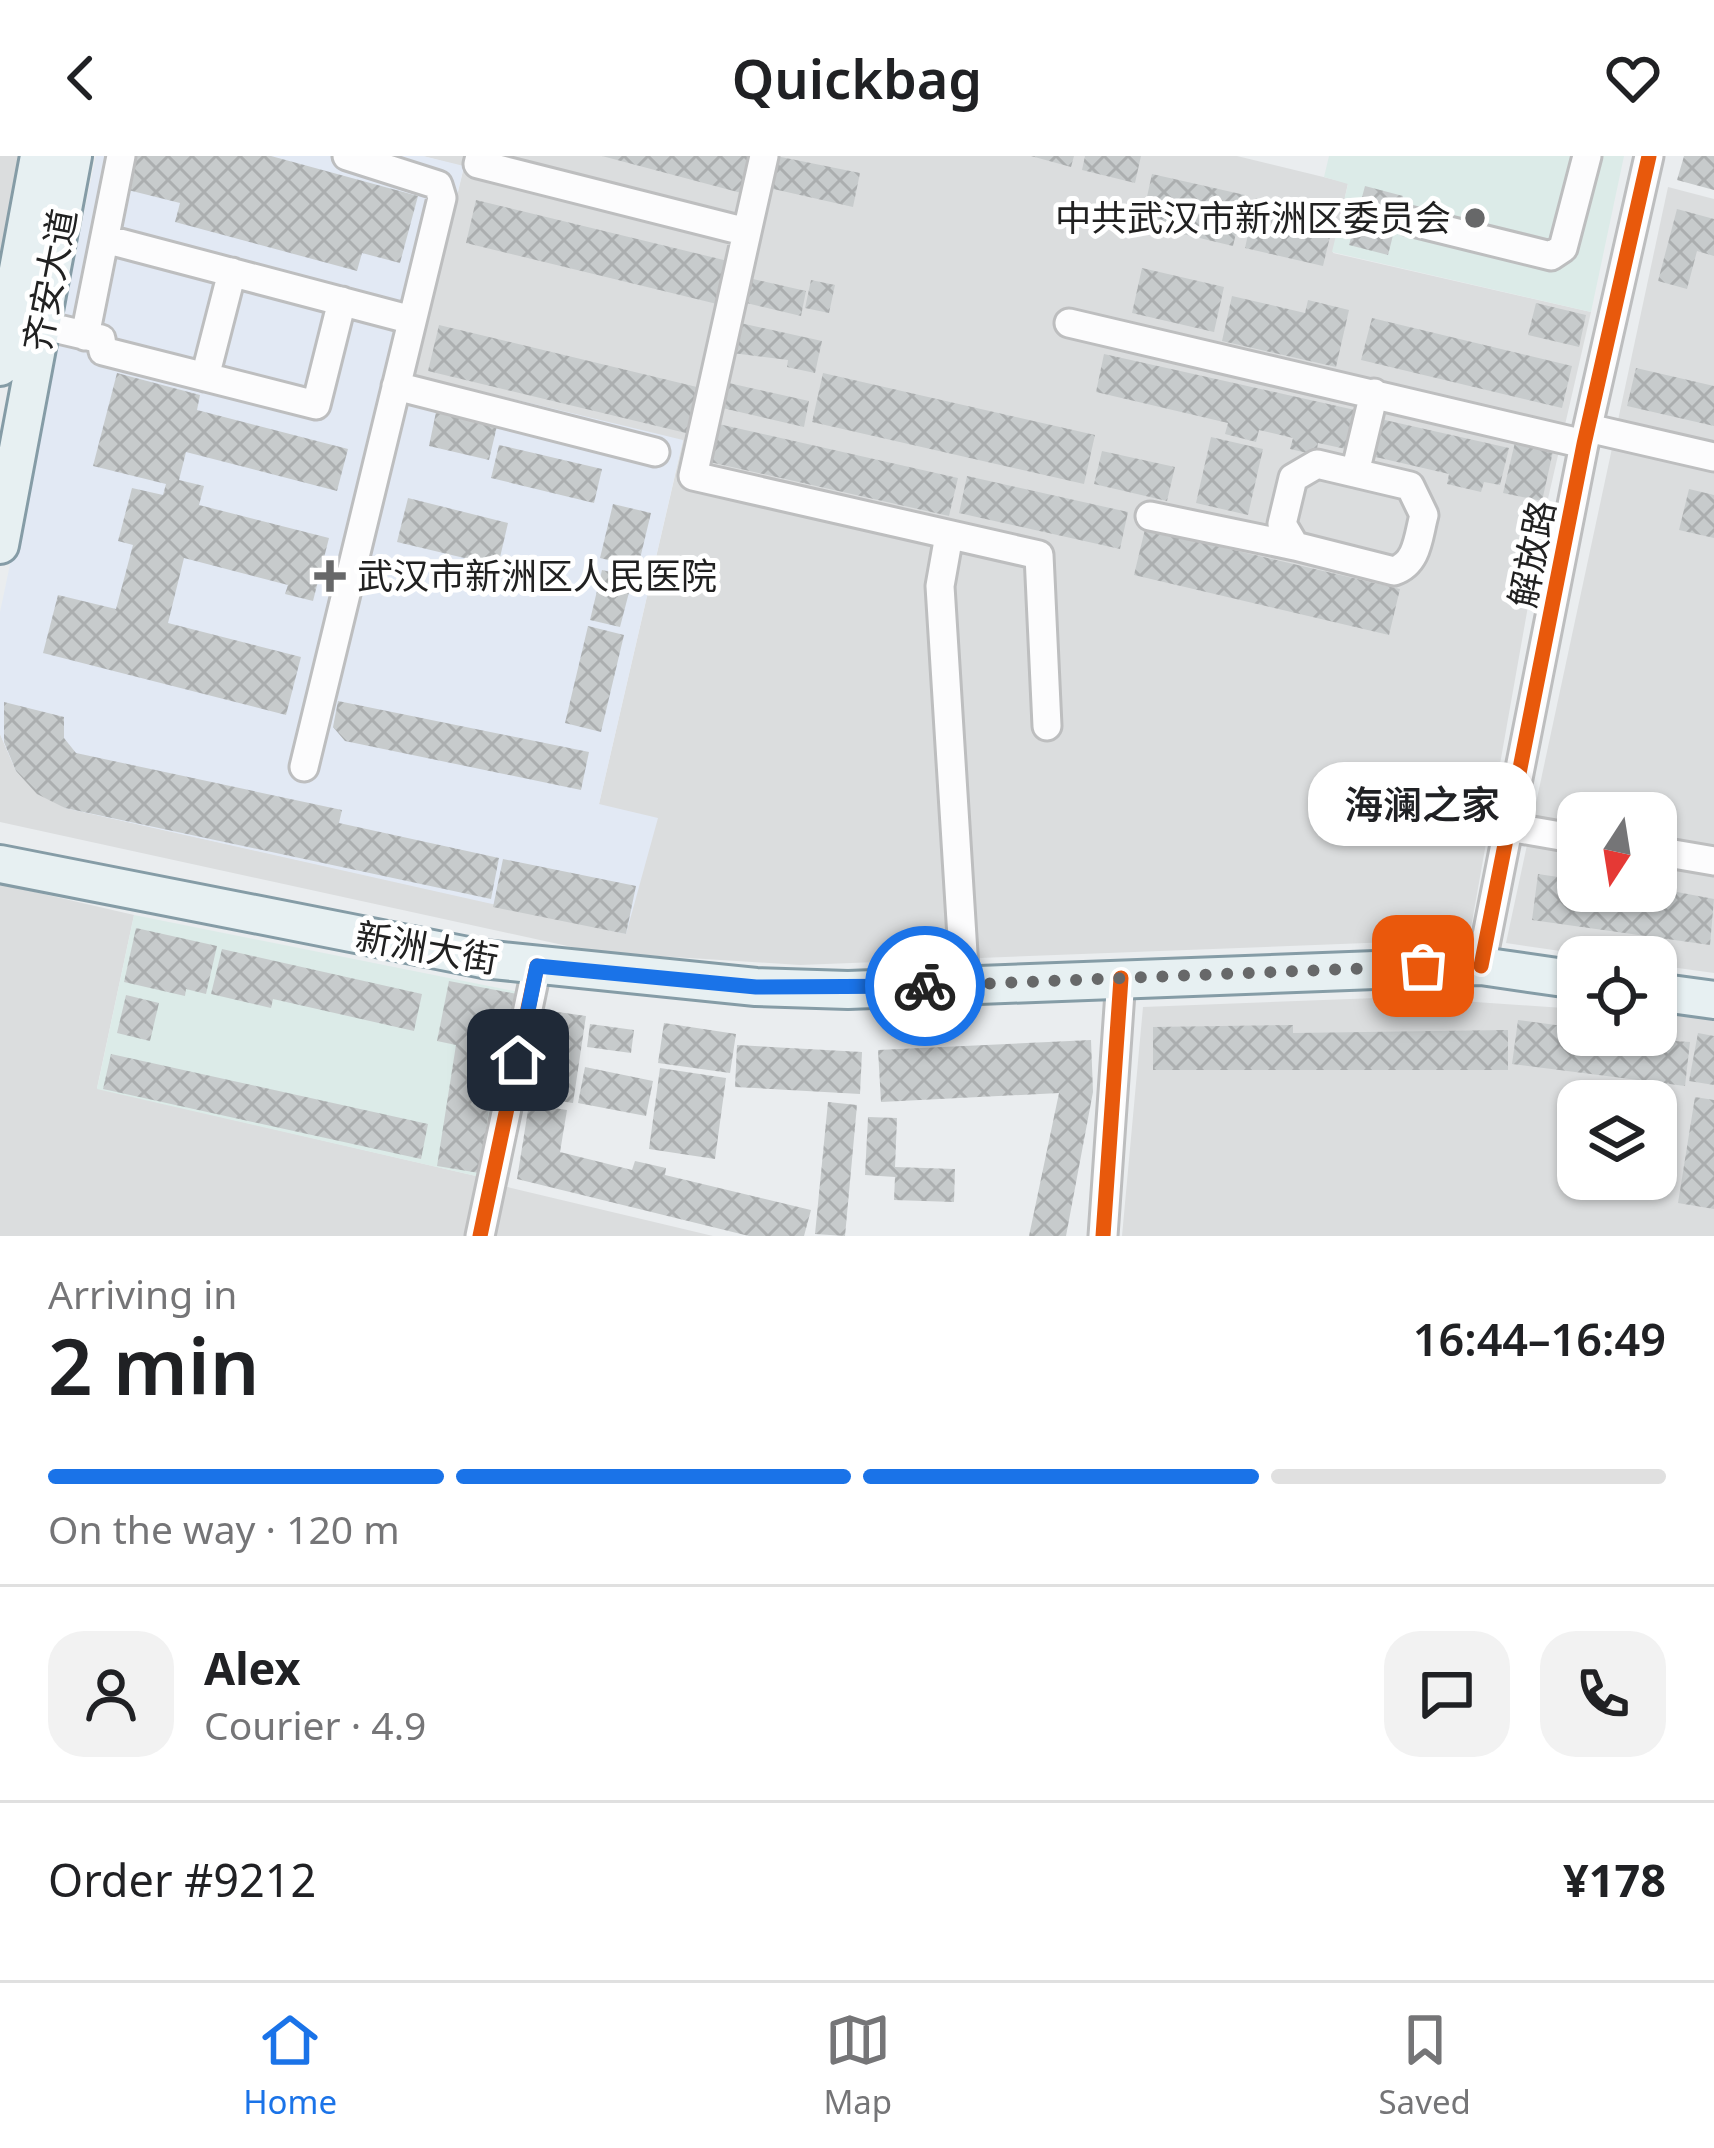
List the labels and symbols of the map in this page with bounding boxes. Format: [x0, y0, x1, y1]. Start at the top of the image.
place label: 中共武汉市新洲区委员会 [1055, 193, 1451, 242]
street label: 齐安大道 [12, 205, 87, 355]
marker: 中共武汉市新洲区委员会 [1462, 205, 1488, 231]
street label: 解放路 [1497, 496, 1566, 612]
place label: 武汉市新洲区人民医院 [357, 551, 717, 600]
marker: 武汉市新洲区人民医院 [314, 560, 346, 592]
callout: 海澜之家 [1309, 762, 1537, 846]
north arrow [1557, 792, 1677, 912]
street label: 新洲大街 [352, 911, 502, 984]
pin [1372, 915, 1474, 1017]
courier [865, 926, 985, 1046]
pin [467, 1009, 569, 1111]

